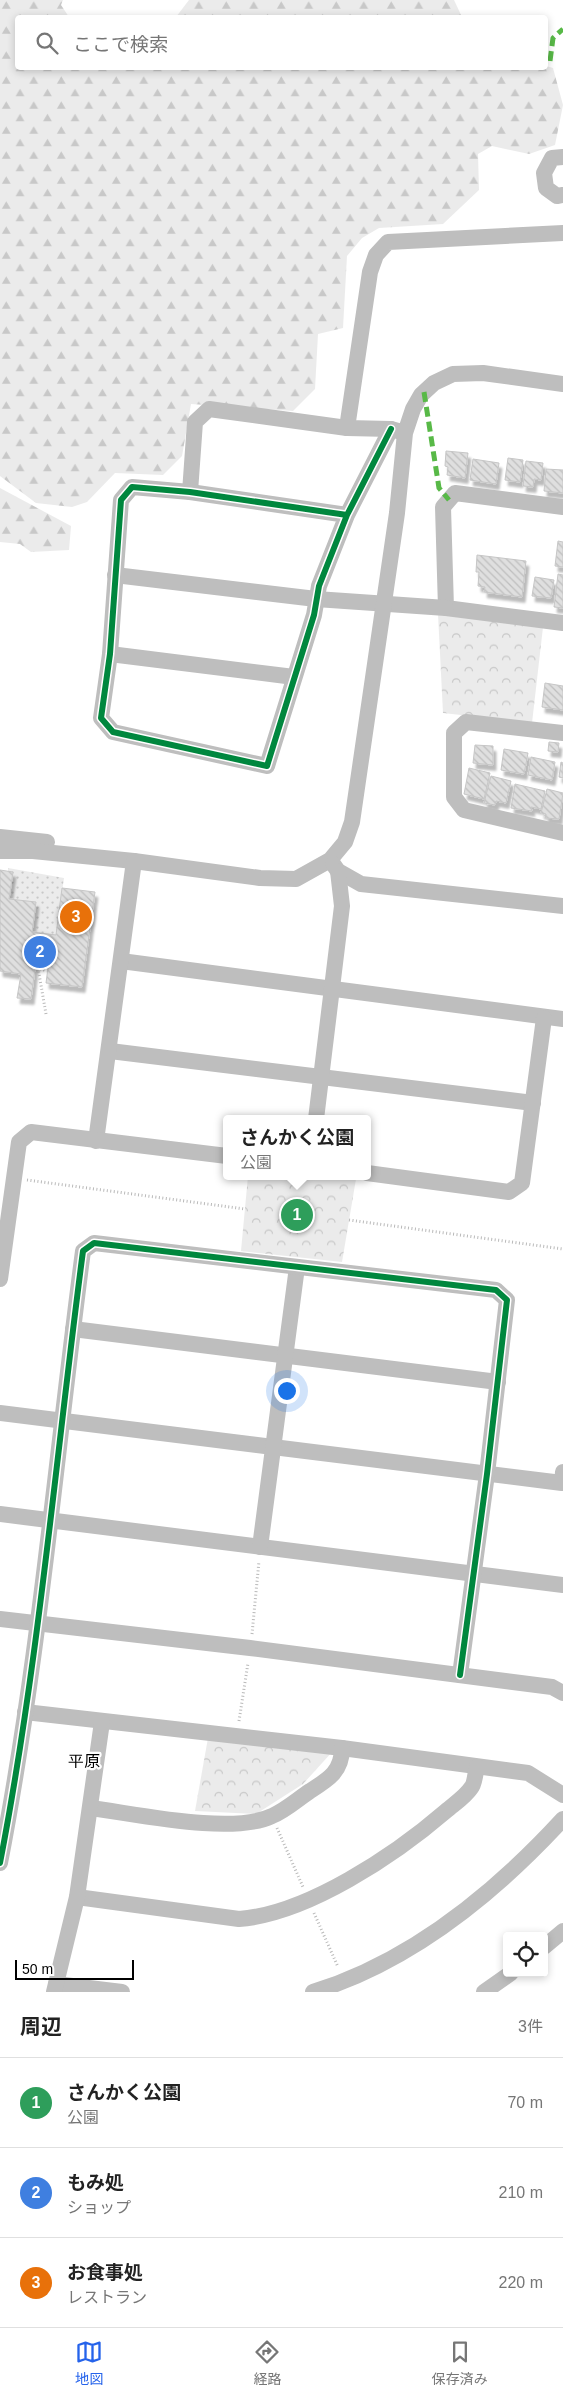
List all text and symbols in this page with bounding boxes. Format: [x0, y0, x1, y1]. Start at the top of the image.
search box [15, 15, 548, 70]
icon: search [33, 29, 61, 57]
text: ここで検索 [73, 34, 168, 55]
pin: 3 [60, 898, 92, 936]
pin: 2 [24, 933, 56, 971]
popup [223, 1115, 371, 1180]
text: さんかく公園 [240, 1127, 354, 1148]
text: 公園 [240, 1154, 272, 1171]
pin: 1 [281, 1196, 313, 1234]
your location [274, 1378, 300, 1404]
district label: 平原 [68, 1753, 100, 1770]
map controls [503, 1932, 548, 1977]
button: locate [503, 1932, 548, 1977]
scale bar [15, 1957, 134, 1980]
text: 50 m [22, 1961, 53, 1977]
text: 周辺 [20, 2015, 62, 2038]
text: 3件 [518, 2018, 543, 2035]
text: さんかく公園 [67, 2082, 181, 2103]
text: 1 [32, 2094, 40, 2111]
text: 70 m [507, 2094, 543, 2111]
text: 公園 [67, 2109, 99, 2126]
text: もみ処 [67, 2172, 124, 2193]
text: 2 [32, 2184, 40, 2201]
text: 210 m [499, 2184, 543, 2201]
text: ショップ [67, 2199, 131, 2216]
text: お食事処 [67, 2262, 143, 2283]
text: 3 [32, 2274, 40, 2291]
text: 220 m [499, 2274, 543, 2291]
text: レストラン [67, 2289, 147, 2306]
tab: 地図 [75, 2338, 103, 2388]
tab: 経路 [253, 2338, 281, 2388]
tab: 保存済み [432, 2338, 488, 2388]

